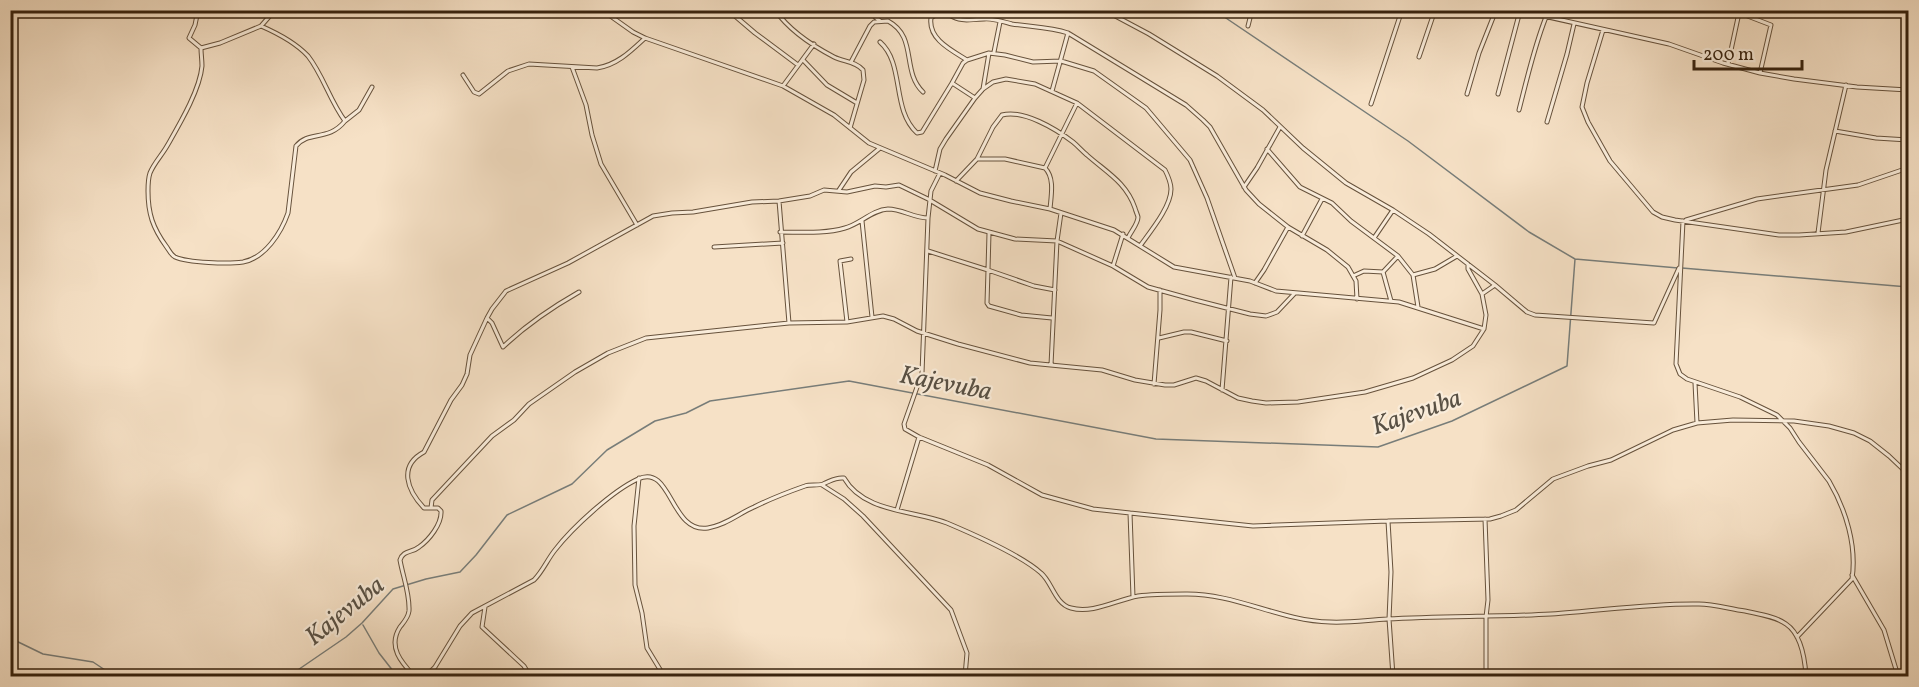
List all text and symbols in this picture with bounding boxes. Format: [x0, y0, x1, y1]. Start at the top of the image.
scale bar [1694, 33, 1802, 71]
text: 200 m [1703, 43, 1754, 68]
water label: Kajevuba [896, 357, 995, 411]
water label: Kajevuba [1367, 381, 1467, 445]
water label: Kajevuba [298, 568, 393, 655]

